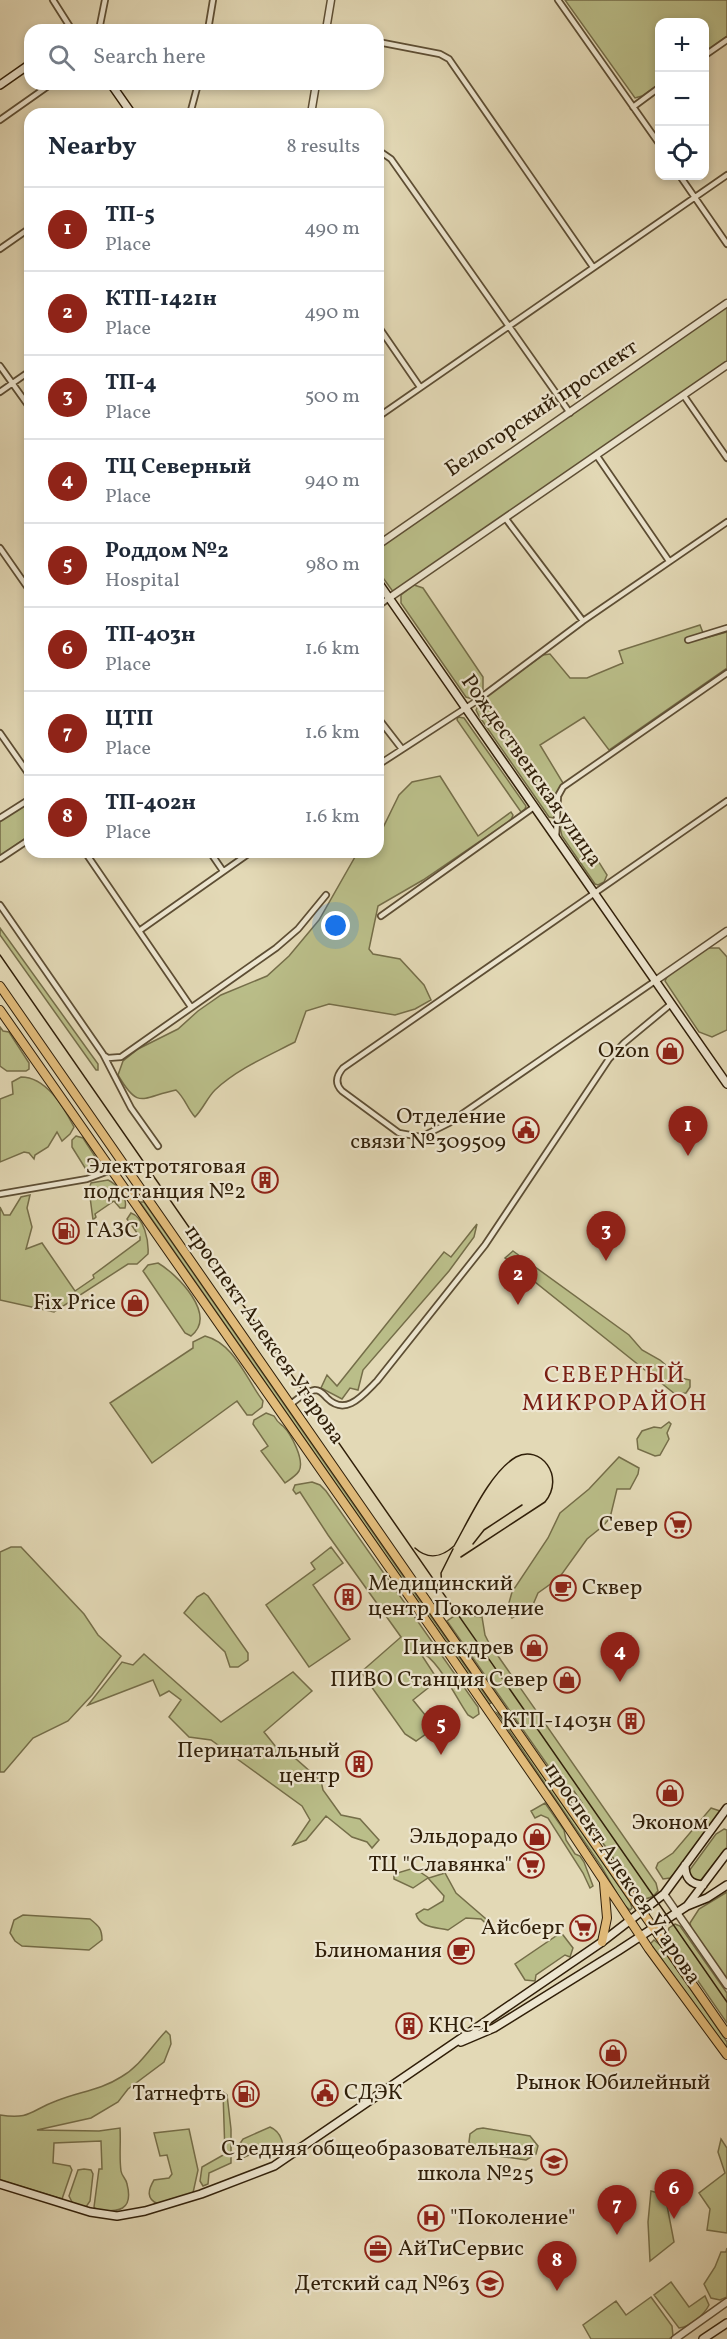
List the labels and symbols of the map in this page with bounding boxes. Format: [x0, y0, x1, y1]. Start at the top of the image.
street label: Белогорский проспект [439, 333, 645, 485]
street label: Рождественская улица [453, 668, 609, 874]
your location [321, 911, 350, 940]
place label: Ozon [598, 1036, 650, 1067]
shop icon: Ozon [655, 1036, 685, 1066]
place label: Отделение связи №309509 [350, 1102, 506, 1158]
pin: 1 [668, 1106, 708, 1156]
public building icon: Отделение связи №309509 [511, 1115, 541, 1145]
place label: Электротяговая подстанция №2 [83, 1152, 246, 1208]
building icon: Электротяговая подстанция №2 [250, 1165, 280, 1195]
pin: 3 [586, 1212, 626, 1261]
fuel station icon: ГАЗС [51, 1216, 81, 1246]
place label: ГАЗС [86, 1216, 139, 1247]
street label: проспект Алексея Угарова [176, 1219, 352, 1451]
pin: 2 [498, 1256, 538, 1305]
place label: Fix Price [33, 1288, 116, 1319]
shop icon: Fix Price [120, 1288, 150, 1318]
district label: СЕВЕРНЫЙ МИКРОРАЙОН [522, 1359, 708, 1421]
place label: Север [599, 1510, 658, 1541]
supermarket icon: Север [663, 1510, 693, 1540]
place label: Медицинский центр Поколение [368, 1569, 544, 1625]
cafe icon: Сквер [548, 1573, 578, 1603]
place label: Сквер [582, 1573, 642, 1604]
building icon: Медицинский центр Поколение [333, 1582, 363, 1612]
pin: 4 [600, 1632, 640, 1682]
place label: Пинскдрев [403, 1633, 514, 1664]
shop icon: Пинскдрев [519, 1633, 549, 1663]
place label: ПИВО Станция Север [330, 1665, 548, 1696]
shop icon: ПИВО Станция Север [552, 1665, 582, 1695]
pin: 5 [422, 1706, 460, 1755]
place label: КТП-1403н [502, 1706, 612, 1737]
building icon: КТП-1403н [616, 1706, 646, 1736]
place label: Перинатальный центр [177, 1736, 340, 1792]
building icon: Перинатальный центр [344, 1749, 374, 1779]
street label: проспект Алексея Угарова [536, 1757, 708, 1991]
shop icon: Эконом [655, 1778, 685, 1808]
place label: Эконом [632, 1808, 708, 1839]
place label: Эльдорадо [409, 1822, 518, 1853]
shop icon: Эльдорадо [522, 1822, 552, 1852]
place label: ТЦ "Славянка" [369, 1850, 512, 1881]
supermarket icon: ТЦ "Славянка" [516, 1850, 546, 1880]
place label: Айсберг [481, 1913, 564, 1944]
supermarket icon: Айсберг [568, 1913, 598, 1943]
place label: Блиномания [314, 1936, 442, 1967]
cafe icon: Блиномания [446, 1936, 476, 1966]
building icon: КНС-1 [394, 2011, 424, 2041]
place label: КНС-1 [428, 2011, 490, 2042]
shop icon: Рынок Юбилейный [598, 2038, 628, 2068]
place label: Рынок Юбилейный [515, 2068, 711, 2099]
public building icon: СДЭК [310, 2078, 340, 2108]
place label: СДЭК [344, 2078, 402, 2109]
place label: Татнефть [132, 2079, 226, 2110]
fuel station icon: Татнефть [231, 2079, 261, 2109]
place label: Средняя общеобразовательная школа №25 [221, 2134, 534, 2190]
school or university icon: Средняя общеобразовательная школа №25 [539, 2147, 569, 2177]
pin: 6 [654, 2170, 694, 2219]
pin: 7 [598, 2186, 636, 2235]
hospital icon: "Поколение" [416, 2203, 446, 2233]
place label: "Поколение" [450, 2203, 575, 2234]
office icon: АйТиСервис [363, 2234, 393, 2264]
place label: АйТиСервис [398, 2234, 524, 2265]
pin: 8 [538, 2242, 576, 2291]
place label: Детский сад №63 [295, 2269, 470, 2300]
school or university icon: Детский сад №63 [475, 2269, 505, 2299]

